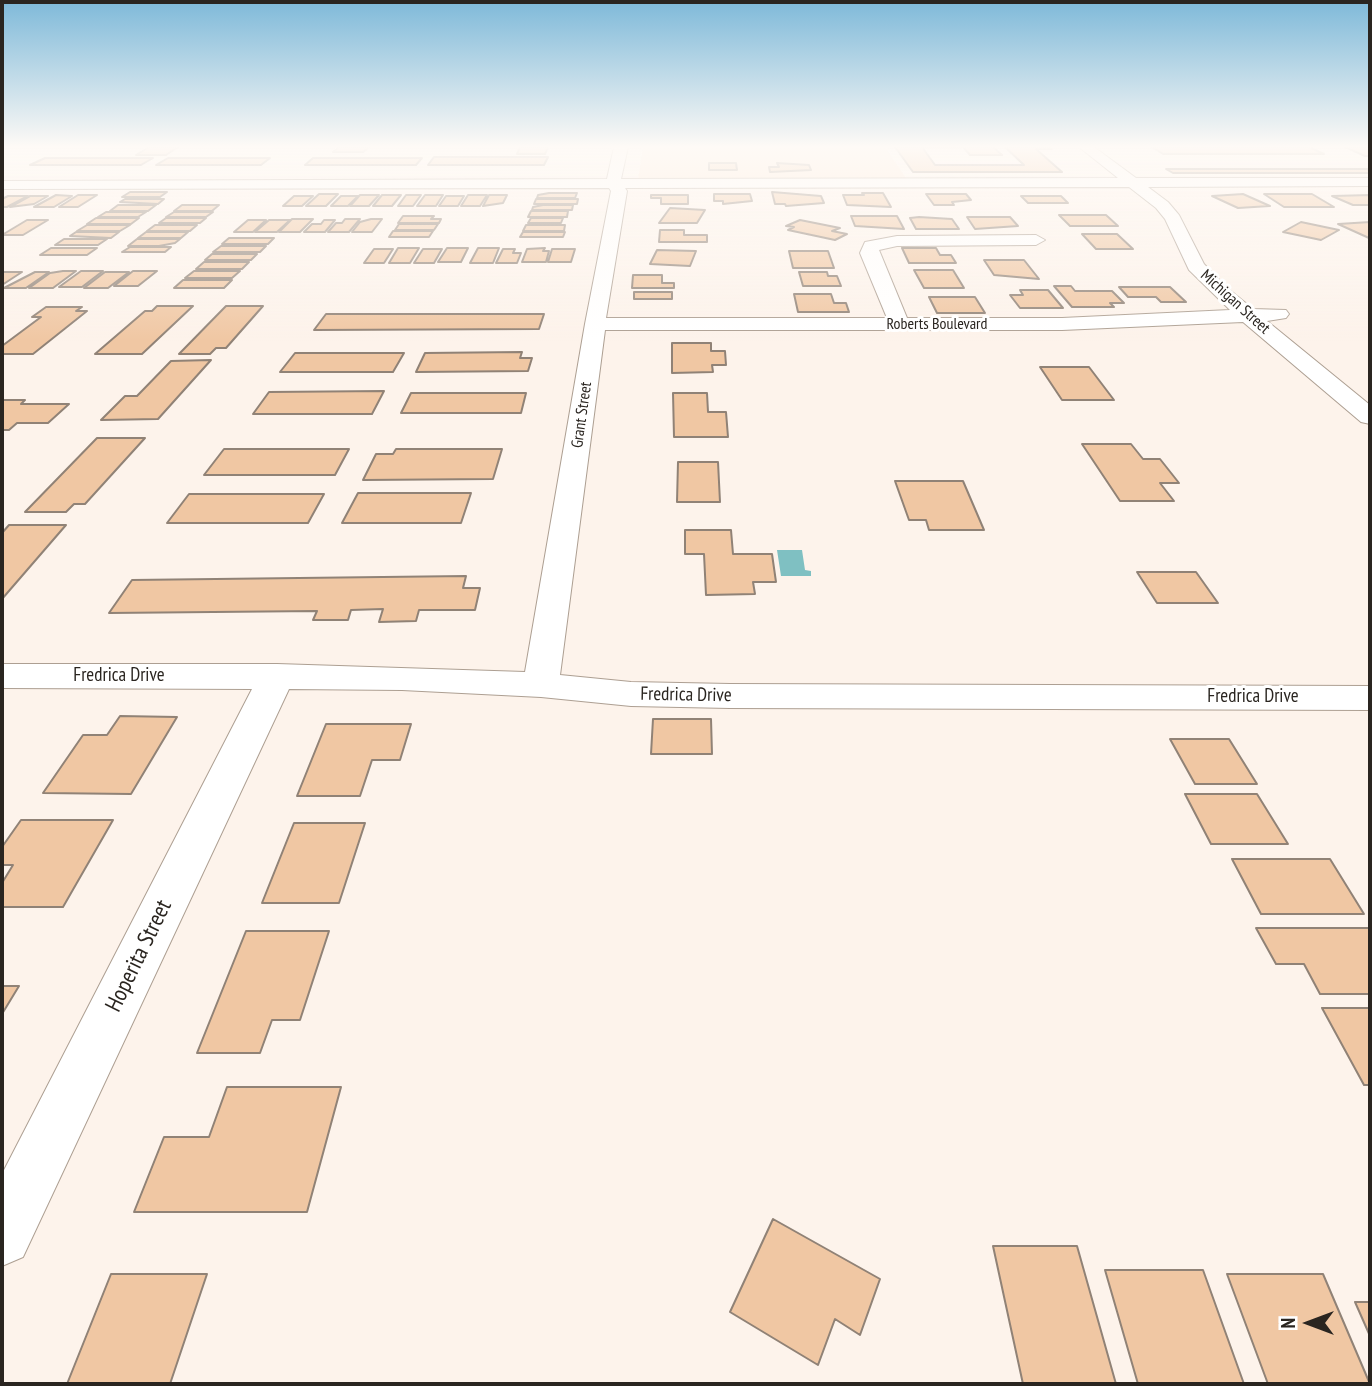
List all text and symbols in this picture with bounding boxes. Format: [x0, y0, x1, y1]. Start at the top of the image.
street label: Michigan Street [1196, 266, 1274, 338]
street label: Roberts Boulevard [887, 314, 987, 334]
street label: Grant Street [568, 381, 596, 449]
street label: Fredrica Drive [73, 665, 165, 687]
street label: Fredrica Drive [640, 683, 732, 707]
street label: Fredrica Drive [1207, 686, 1299, 708]
street label: Hoperita Street [100, 896, 178, 1016]
north arrow [1274, 1288, 1344, 1358]
text: N [1276, 1318, 1300, 1328]

